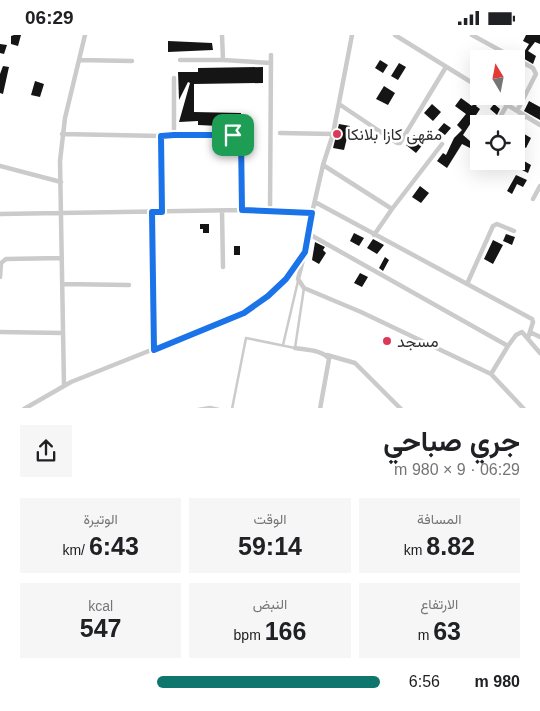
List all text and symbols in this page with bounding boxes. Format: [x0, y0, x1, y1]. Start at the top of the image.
text: 06:29 [25, 7, 74, 28]
north arrow [470, 50, 525, 105]
map controls [470, 50, 525, 170]
pin [212, 114, 254, 156]
button: locate [470, 115, 525, 170]
icon: arrive [219, 121, 247, 149]
place label: مقهى كازا بلانكا [347, 126, 442, 145]
marker: مقهى كازا بلانكا [331, 128, 343, 140]
place label: مسجد [397, 333, 438, 351]
marker: مسجد [381, 335, 393, 347]
button: share [20, 425, 72, 477]
text: جري صباحي [383, 426, 520, 457]
text: 06:29 · 9 × 980 m [394, 461, 520, 478]
text: الوتيرة [84, 511, 118, 527]
text: الوقت [254, 511, 286, 527]
text: المسافة [417, 511, 462, 527]
text: 6:43 [89, 532, 139, 560]
text: 59:14 [238, 532, 302, 560]
text: 8.82 [426, 532, 475, 560]
text: /km [62, 542, 89, 558]
text: km [404, 542, 426, 558]
text: النبض [253, 596, 287, 612]
text: الارتفاع [420, 596, 458, 612]
text: kcal [88, 598, 113, 614]
text: 547 [80, 614, 122, 642]
text: 166 [265, 617, 306, 645]
text: 63 [433, 617, 461, 645]
text: bpm [234, 627, 265, 643]
text: m [418, 627, 433, 643]
text: 6:56 [409, 673, 440, 690]
text: 980 m [475, 673, 520, 690]

